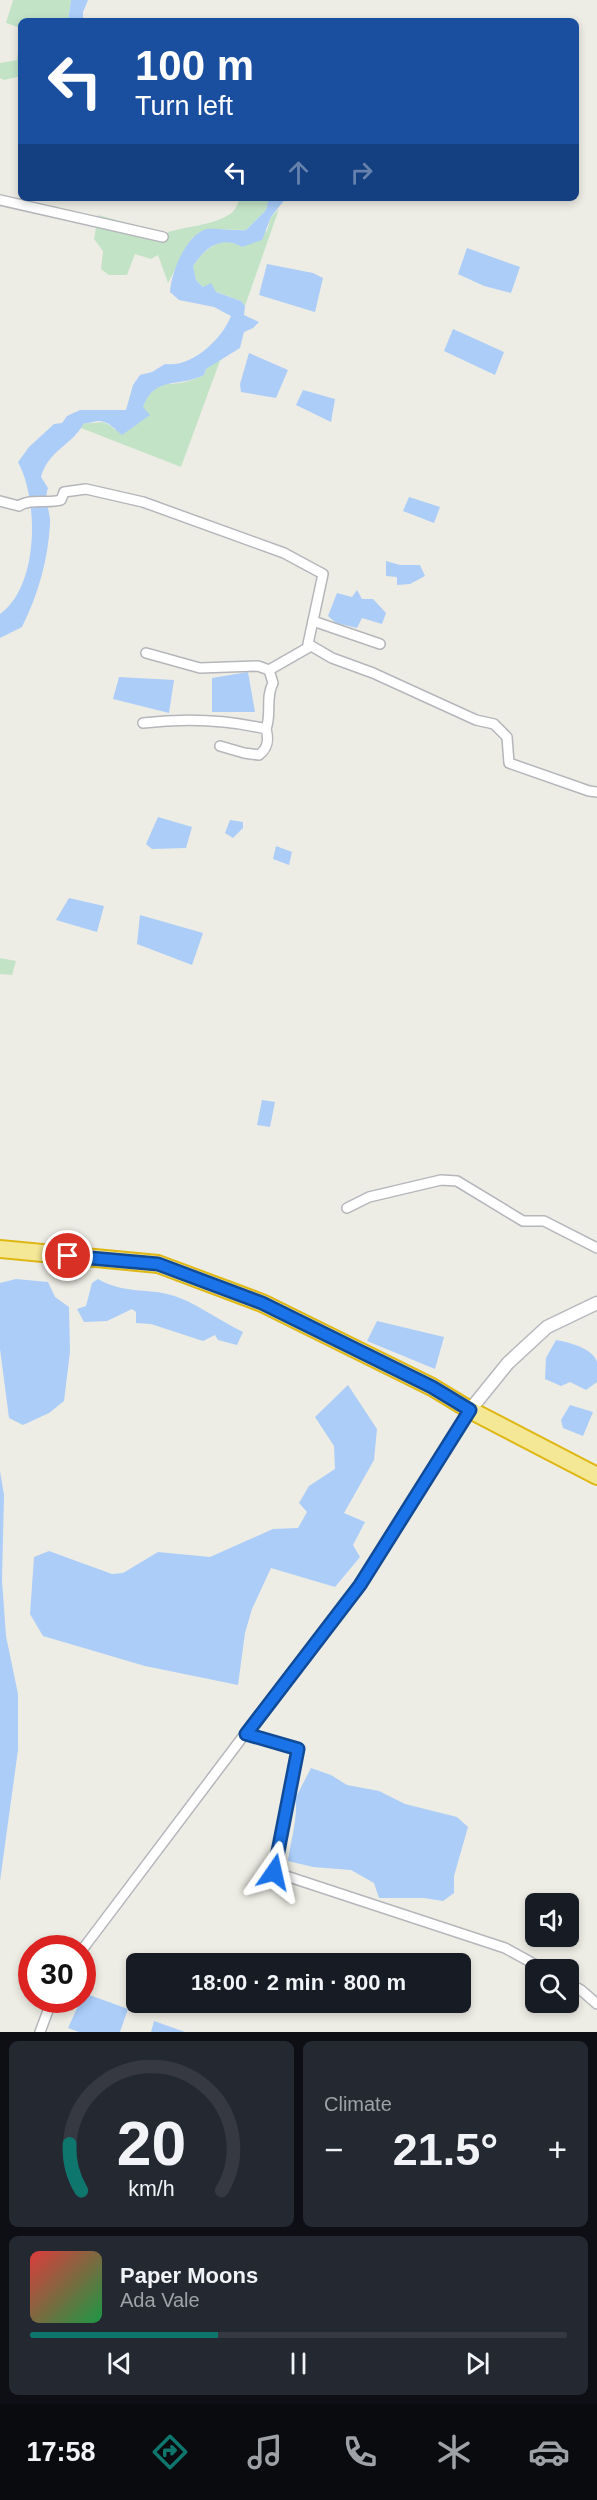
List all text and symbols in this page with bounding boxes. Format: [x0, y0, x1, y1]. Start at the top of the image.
icon: left [36, 42, 114, 120]
text: 100 m [135, 42, 254, 89]
text: Turn left [135, 91, 233, 121]
icon: left [219, 156, 252, 189]
icon: ahead [282, 156, 315, 189]
icon: right [345, 156, 378, 189]
pin [42, 1230, 93, 1281]
icon: arrive [51, 1239, 84, 1272]
position arrow [242, 1840, 306, 1904]
map controls [525, 1893, 579, 2013]
button: sound [525, 1893, 579, 1947]
speed limit sign: 30 [18, 1935, 96, 2013]
button: search [525, 1959, 579, 2013]
text: 18:00 · 2 min · 800 m [191, 1970, 406, 1995]
text: Climate [324, 2093, 392, 2115]
text: 20 [117, 2109, 186, 2178]
text: 21.5° [393, 2124, 498, 2175]
text: − [324, 2131, 343, 2168]
text: + [548, 2131, 567, 2168]
text: km/h [128, 2177, 175, 2201]
text: Paper Moons [120, 2263, 258, 2288]
text: Ada Vale [120, 2289, 200, 2311]
icon: previous [103, 2347, 136, 2380]
icon: pause [282, 2347, 315, 2380]
icon: next [461, 2347, 494, 2380]
icon: directions [149, 2431, 191, 2473]
icon: music [244, 2431, 286, 2473]
icon: phone [339, 2431, 381, 2473]
icon: climate [433, 2431, 475, 2473]
icon: car [528, 2431, 570, 2473]
text: 17:58 [26, 2437, 96, 2467]

